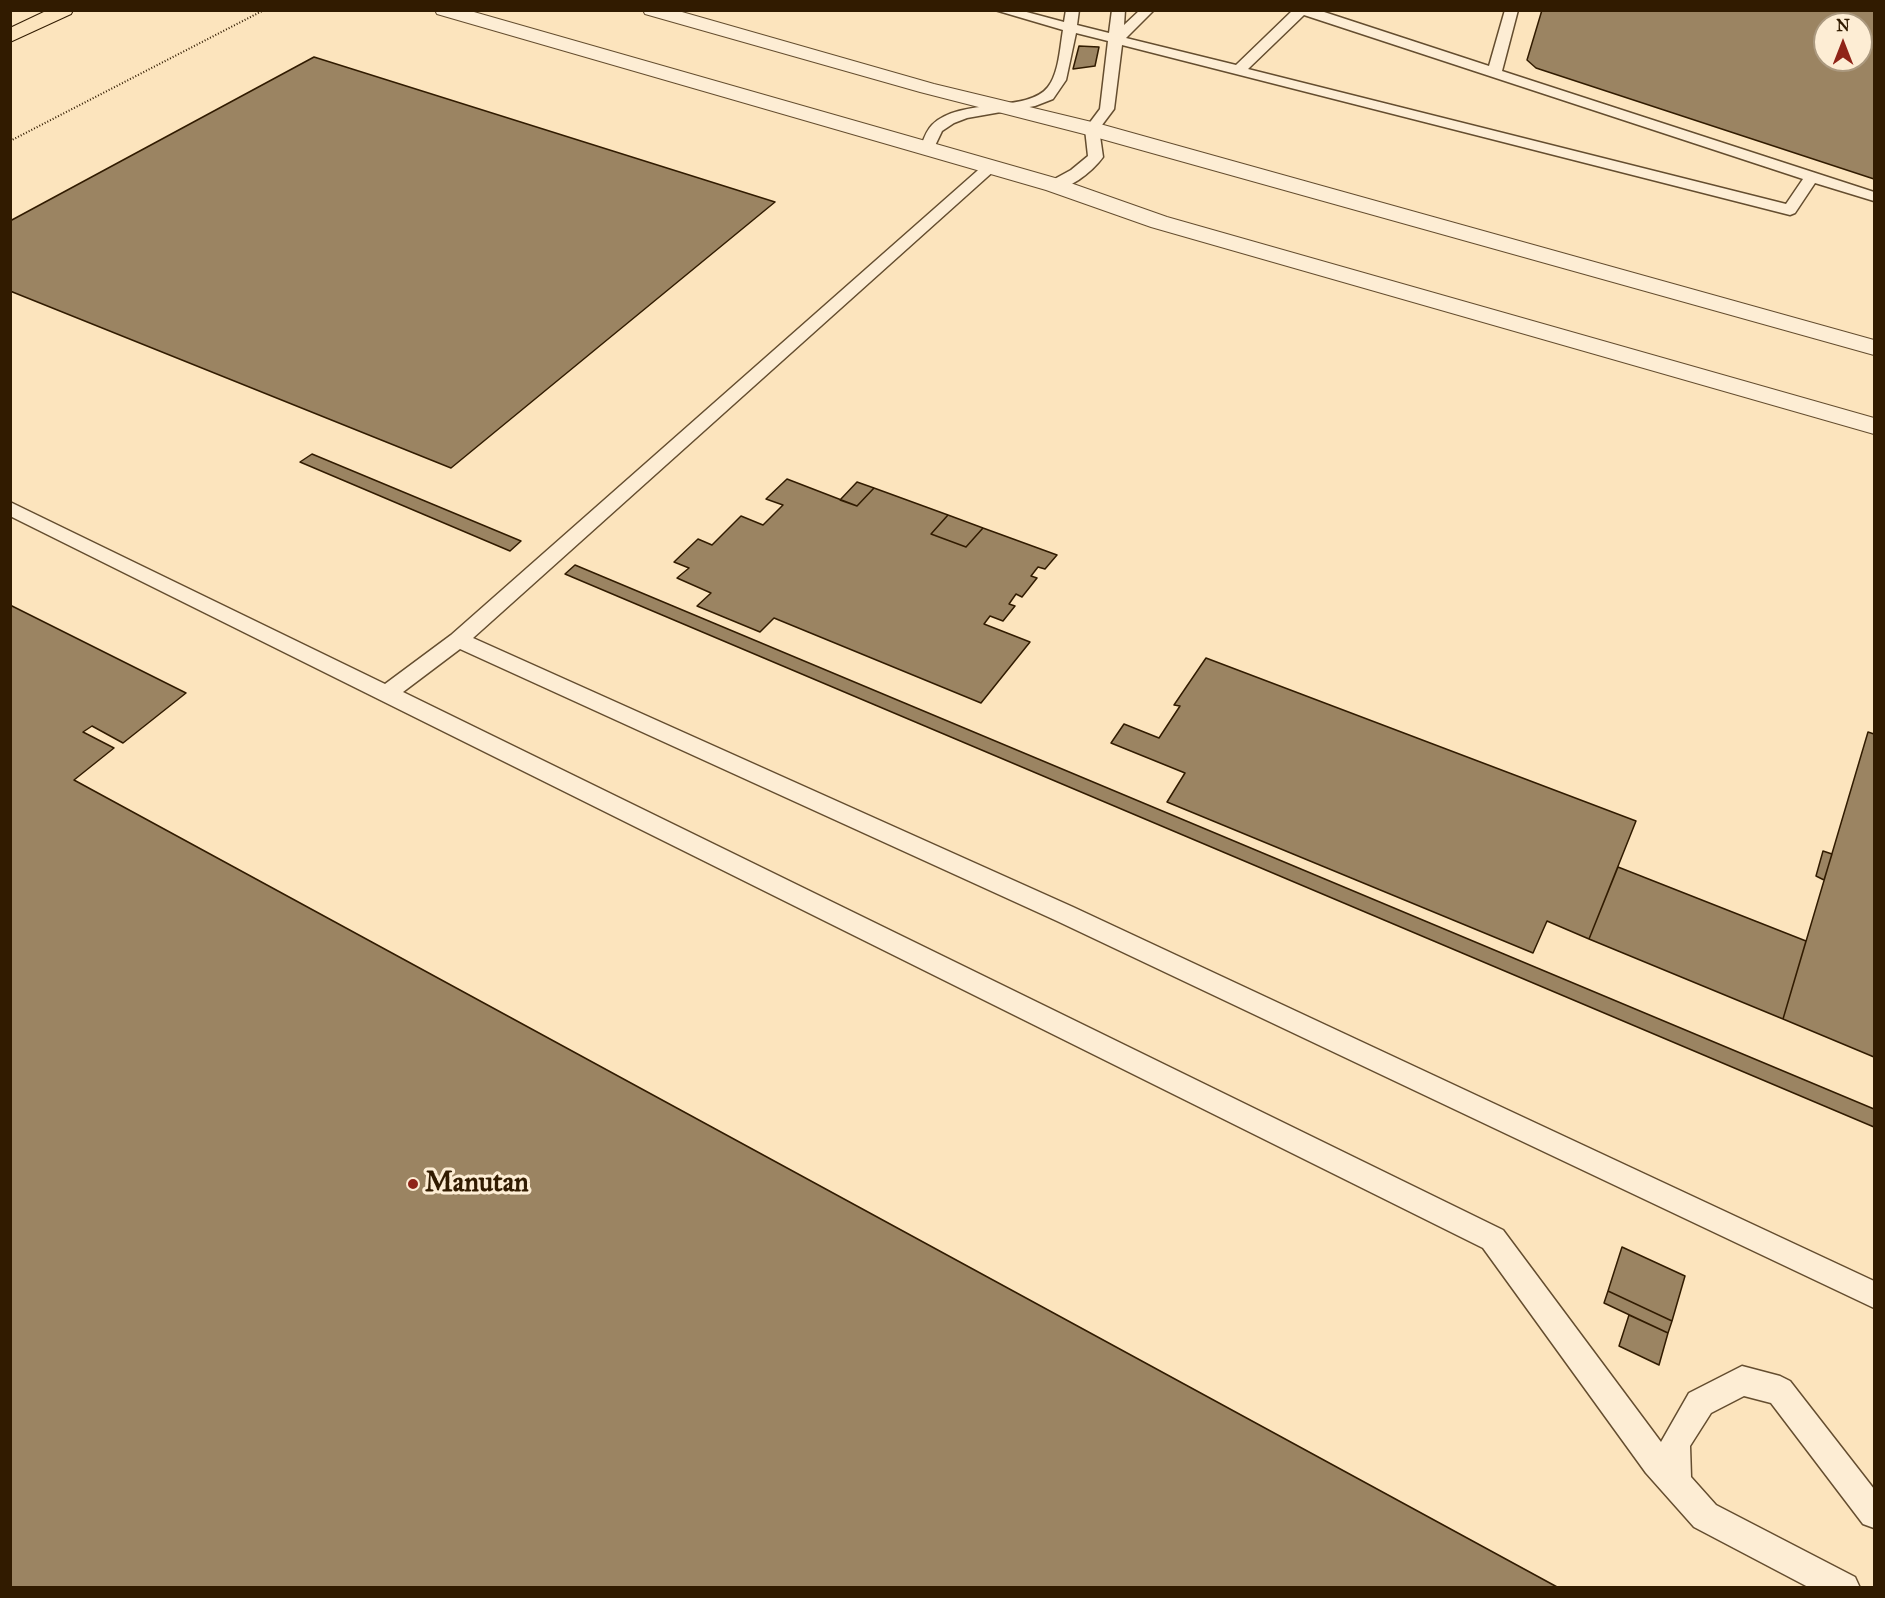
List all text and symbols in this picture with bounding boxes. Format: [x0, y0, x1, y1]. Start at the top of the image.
north arrow [1813, 12, 1873, 72]
text: N [1836, 16, 1850, 35]
place label: Manutan [425, 1168, 529, 1200]
marker: Manutan [406, 1177, 420, 1191]

